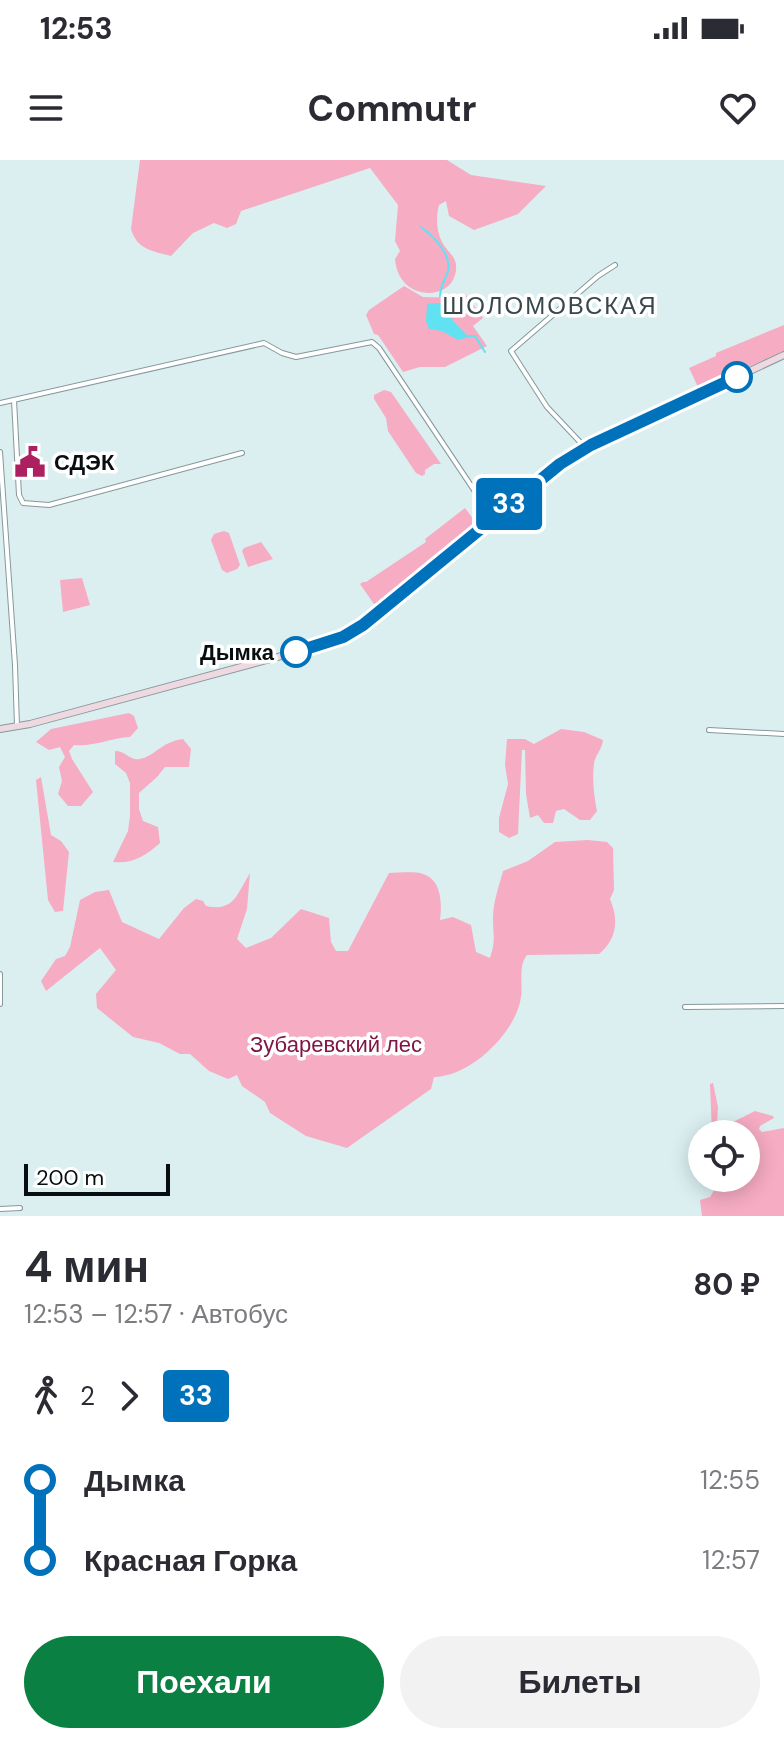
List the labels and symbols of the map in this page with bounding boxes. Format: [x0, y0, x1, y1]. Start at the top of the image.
district label: ШОЛОМОВСКАЯ [442, 290, 658, 321]
unlabelled marker [722, 362, 752, 392]
public building icon: СДЭК [13, 445, 47, 479]
place label: СДЭК [54, 448, 115, 477]
line badge: 33 [473, 478, 545, 530]
marker: Дымка [281, 637, 311, 667]
place label: Дымка [200, 638, 275, 667]
park label: Зубаревский лес [250, 1030, 422, 1059]
scale bar [24, 1160, 170, 1196]

